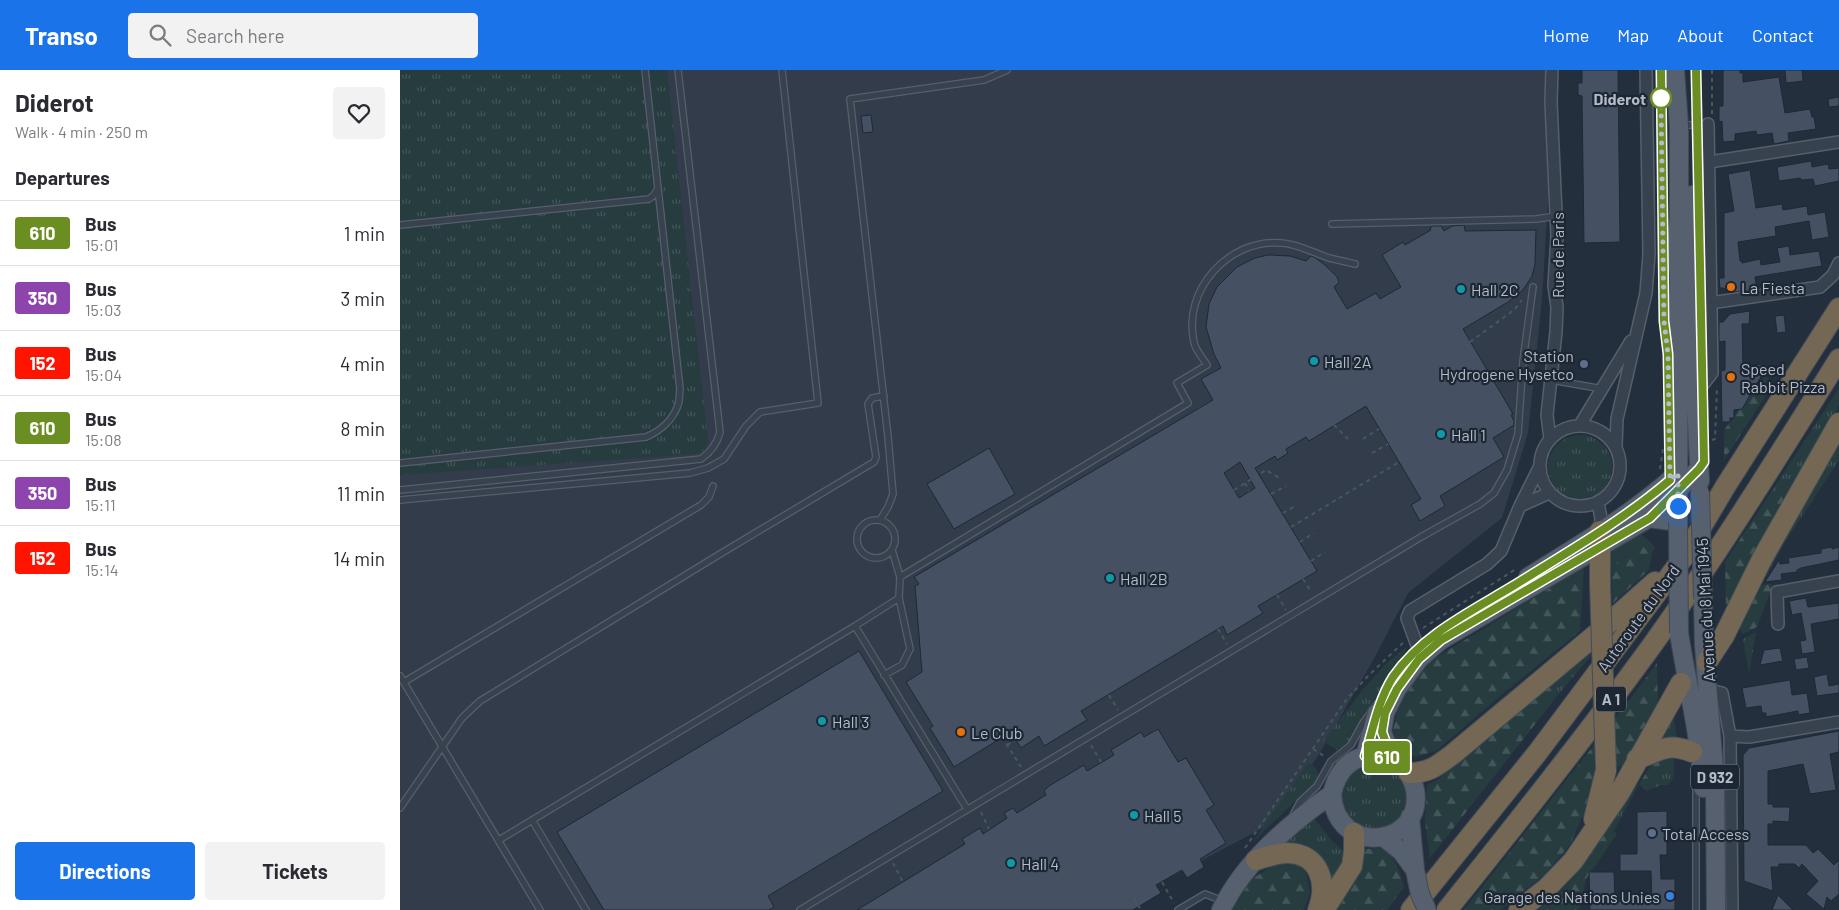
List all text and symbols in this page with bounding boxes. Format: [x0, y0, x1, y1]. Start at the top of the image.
search box [128, 13, 478, 58]
text: Transo [25, 21, 98, 50]
icon: search [146, 21, 174, 49]
text: Search here [186, 24, 285, 47]
text: Home [1543, 24, 1589, 46]
text: Map [1617, 24, 1649, 46]
text: About [1677, 24, 1724, 46]
text: Contact [1752, 24, 1814, 46]
button: heart [333, 87, 385, 139]
marker: Diderot [1650, 87, 1672, 109]
text: Diderot [15, 88, 94, 117]
place label: Diderot [1594, 89, 1646, 108]
text: Walk · 4 min · 250 m [15, 122, 148, 141]
text: Departures [15, 166, 110, 189]
text: Bus [85, 212, 117, 235]
street label: Rue de Paris [1548, 212, 1567, 298]
text: 610 [29, 222, 56, 244]
text: 1 min [344, 222, 385, 245]
text: 15:01 [85, 235, 118, 254]
text: Bus [85, 277, 117, 300]
place label: La Fiesta [1741, 278, 1805, 297]
place label: Hall 2C [1471, 280, 1519, 299]
marker: La Fiesta [1725, 281, 1737, 293]
marker: Hall 2C [1455, 283, 1467, 295]
text: 350 [28, 287, 57, 309]
text: 3 min [341, 287, 385, 310]
text: 15:03 [85, 300, 122, 319]
text: Bus [85, 342, 117, 365]
place label: Station Hydrogene Hysetco [1440, 346, 1574, 383]
text: 152 [29, 352, 56, 374]
text: 4 min [340, 352, 385, 375]
place label: Hall 2A [1324, 352, 1372, 371]
marker: Hall 2A [1308, 355, 1320, 367]
marker: Station Hydrogene Hysetco [1578, 358, 1590, 370]
place label: Speed Rabbit Pizza [1741, 359, 1826, 396]
text: 15:04 [85, 365, 122, 384]
marker: Speed Rabbit Pizza [1725, 371, 1737, 383]
text: Bus [85, 407, 117, 430]
text: 610 [29, 417, 56, 439]
text: 8 min [341, 417, 385, 440]
place label: Hall 1 [1451, 425, 1486, 444]
marker: Hall 1 [1435, 428, 1447, 440]
text: 15:08 [85, 430, 122, 449]
text: Bus [85, 472, 117, 495]
text: 350 [28, 482, 57, 504]
text: 11 min [337, 482, 385, 505]
your location [1666, 494, 1691, 519]
text: 15:11 [85, 495, 116, 514]
text: Bus [85, 537, 117, 560]
street label: Avenue du 8 Mai 1945 [1692, 538, 1718, 682]
text: 152 [29, 547, 56, 569]
text: 14 min [333, 547, 385, 570]
text: 15:14 [85, 560, 119, 579]
street label: Autoroute du Nord [1593, 561, 1683, 675]
place label: Hall 2B [1120, 569, 1168, 588]
marker: Hall 2B [1104, 572, 1116, 584]
road number: A 1 [1596, 686, 1626, 712]
place label: Hall 3 [832, 712, 869, 731]
marker: Hall 3 [816, 715, 828, 727]
place label: Le Club [971, 723, 1023, 742]
marker: Le Club [955, 726, 967, 738]
line badge: 610 [1358, 741, 1416, 773]
text: 610 [1374, 746, 1400, 768]
road number: D 932 [1691, 764, 1739, 790]
place label: Hall 5 [1144, 806, 1181, 825]
marker: Hall 5 [1128, 809, 1140, 821]
place label: Total Access [1662, 824, 1749, 843]
marker: Total Access [1646, 827, 1658, 839]
button: Directions [15, 842, 195, 900]
button: Tickets [205, 842, 385, 900]
place label: Hall 4 [1021, 854, 1059, 873]
marker: Hall 4 [1005, 857, 1017, 869]
place label: Garage des Nations Unies [1484, 887, 1660, 906]
marker: Garage des Nations Unies [1664, 890, 1676, 902]

